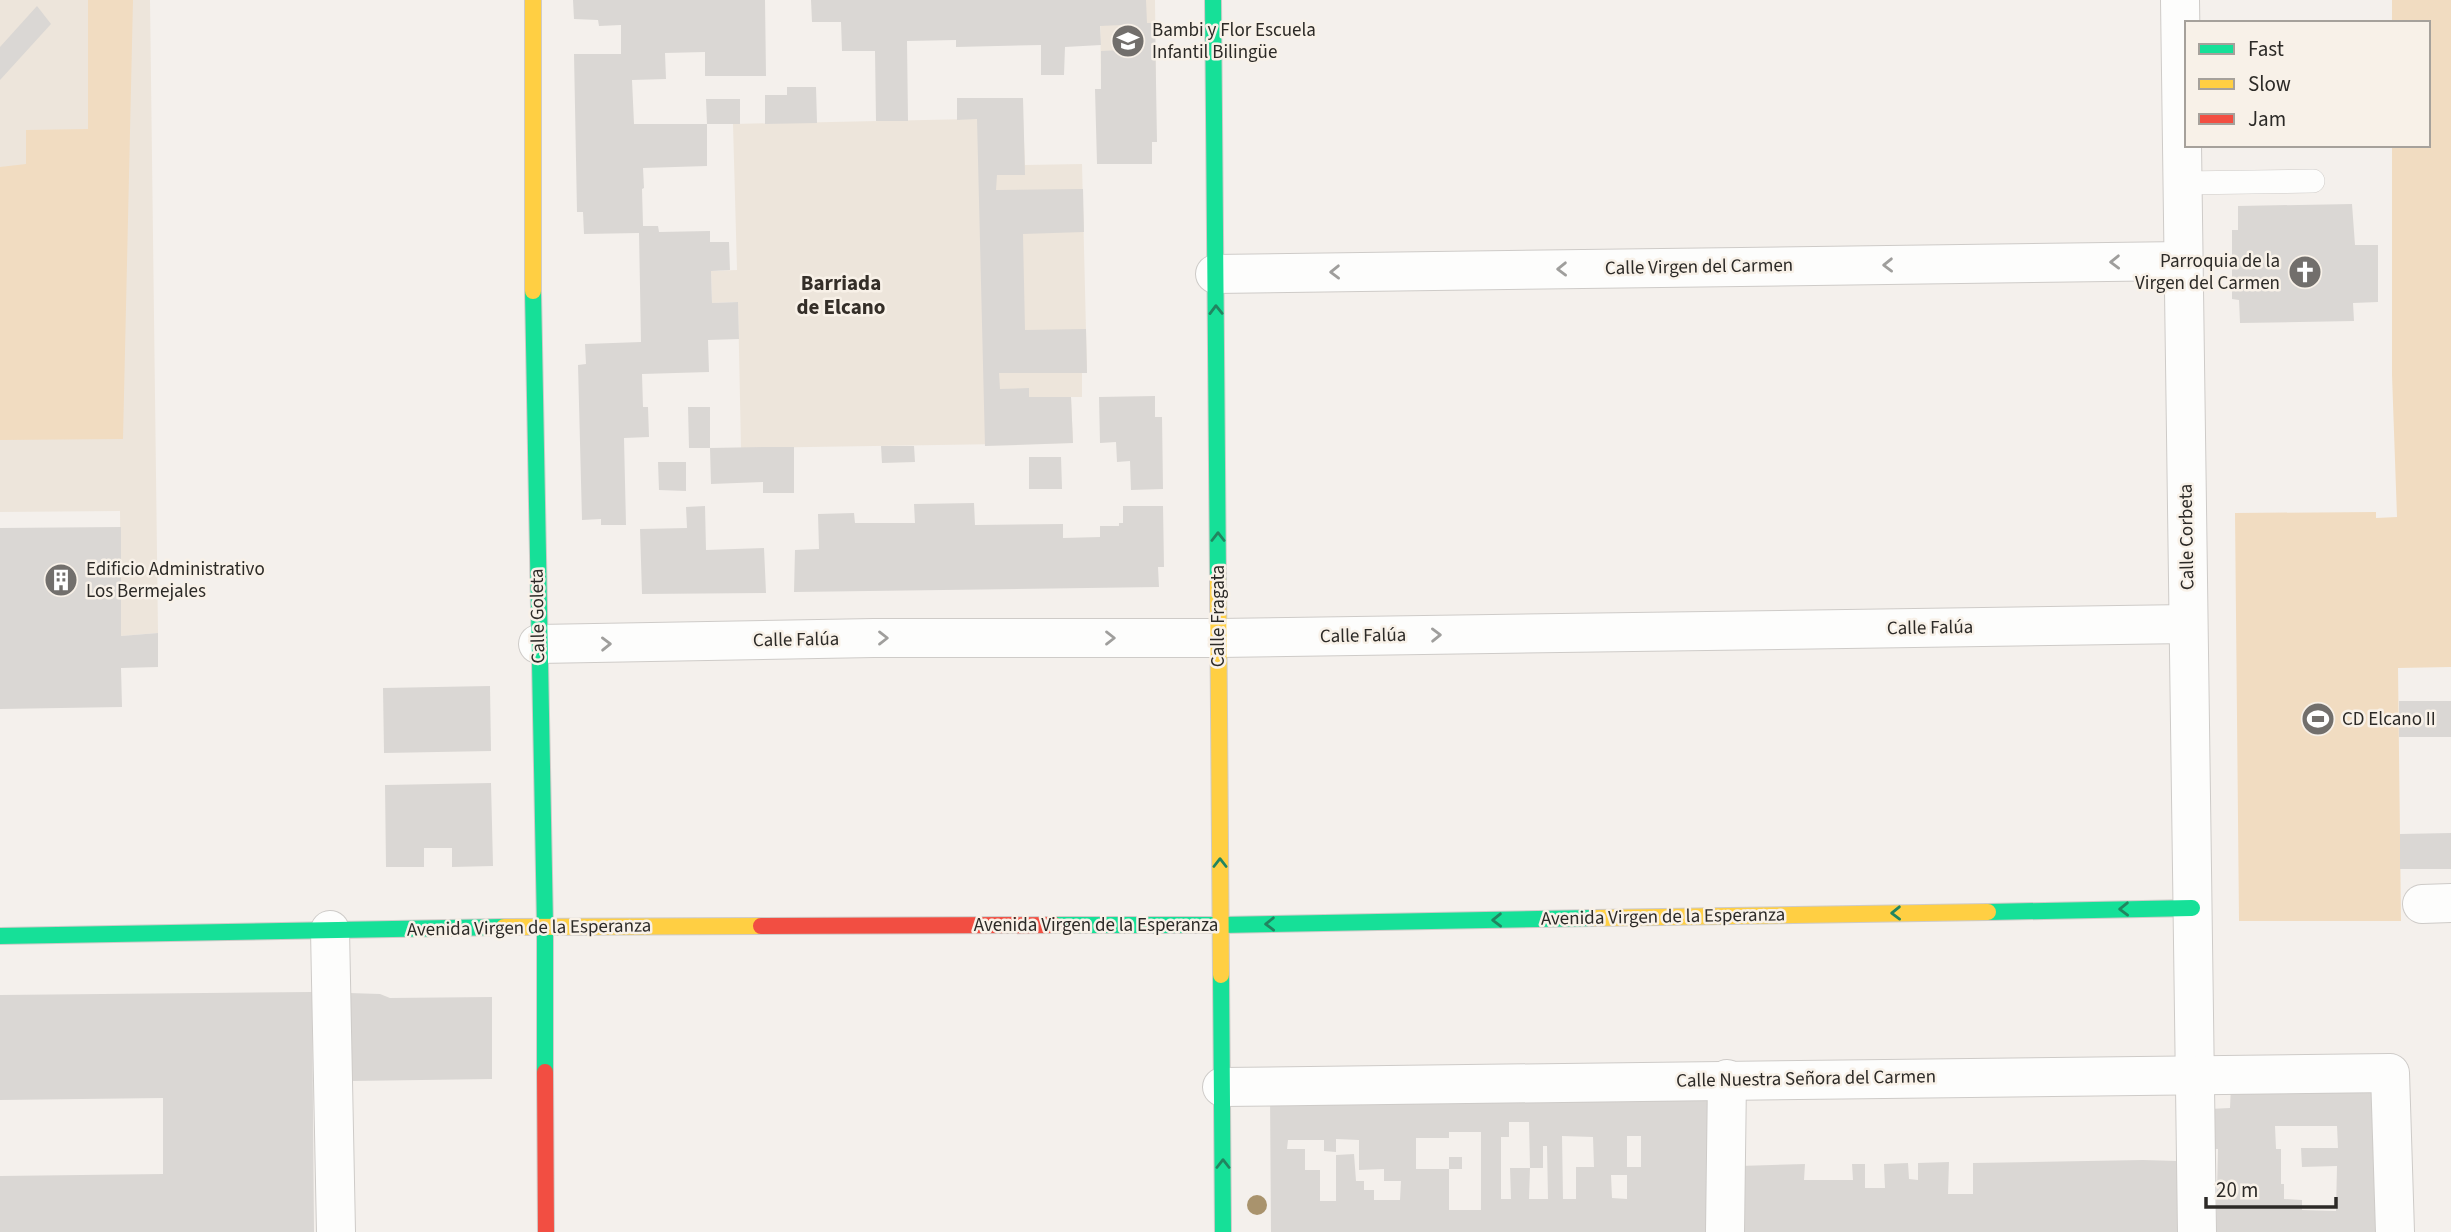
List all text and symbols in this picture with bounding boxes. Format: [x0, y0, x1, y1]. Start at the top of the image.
place label: Bambi y Flor Escuela Infantil Bilingüe [1152, 17, 1316, 66]
legend [2185, 21, 2430, 147]
school or university icon: Bambi y Flor Escuela Infantil Bilingüe [1109, 22, 1147, 60]
text: Fast [2248, 34, 2284, 64]
text: Slow [2248, 69, 2291, 99]
text: Jam [2248, 104, 2286, 134]
place label: Parroquia de la Virgen del Carmen [2135, 248, 2280, 297]
street label: Calle Virgen del Carmen [1605, 252, 1793, 282]
church icon: Parroquia de la Virgen del Carmen [2286, 253, 2324, 291]
one-way arrow [2109, 254, 2120, 270]
one-way arrow [1882, 257, 1892, 273]
one-way arrow [1556, 261, 1567, 277]
one-way arrow [1329, 264, 1339, 280]
district label: Barriada de Elcano [797, 268, 885, 322]
one-way arrow [1208, 304, 1224, 315]
street label: Calle Corbeta [2173, 484, 2201, 590]
one-way arrow [1210, 532, 1226, 542]
place label: Edificio Administrativo Los Bermejales [86, 556, 265, 605]
building icon: Edificio Administrativo Los Bermejales [42, 561, 80, 599]
street label: Calle Fragata [1205, 565, 1232, 667]
street label: Calle Goleta [524, 568, 552, 664]
street label: Calle Falúa [1887, 614, 1973, 642]
street label: Calle Falúa [1320, 622, 1406, 650]
street label: Calle Falúa [753, 626, 839, 654]
one-way arrow [1431, 627, 1441, 643]
one-way arrow [878, 630, 889, 646]
one-way arrow [1106, 630, 1116, 646]
one-way arrow [602, 636, 612, 652]
sports icon: CD Elcano II [2299, 700, 2337, 738]
place label: CD Elcano II [2342, 706, 2436, 733]
one-way arrow [1212, 857, 1228, 868]
street label: Avenida Virgen de la Esperanza [1541, 901, 1785, 933]
one-way arrow [2118, 901, 2129, 917]
one-way arrow [1891, 905, 1901, 921]
street label: Avenida Virgen de la Esperanza [407, 912, 651, 944]
street label: Avenida Virgen de la Esperanza [974, 912, 1218, 939]
one-way arrow [1492, 913, 1503, 928]
one-way arrow [1264, 917, 1275, 932]
street label: Calle Nuestra Señora del Carmen [1676, 1063, 1936, 1095]
one-way arrow [1215, 1158, 1231, 1169]
scale bar [2206, 1166, 2336, 1210]
text: 20 m [2216, 1175, 2258, 1205]

